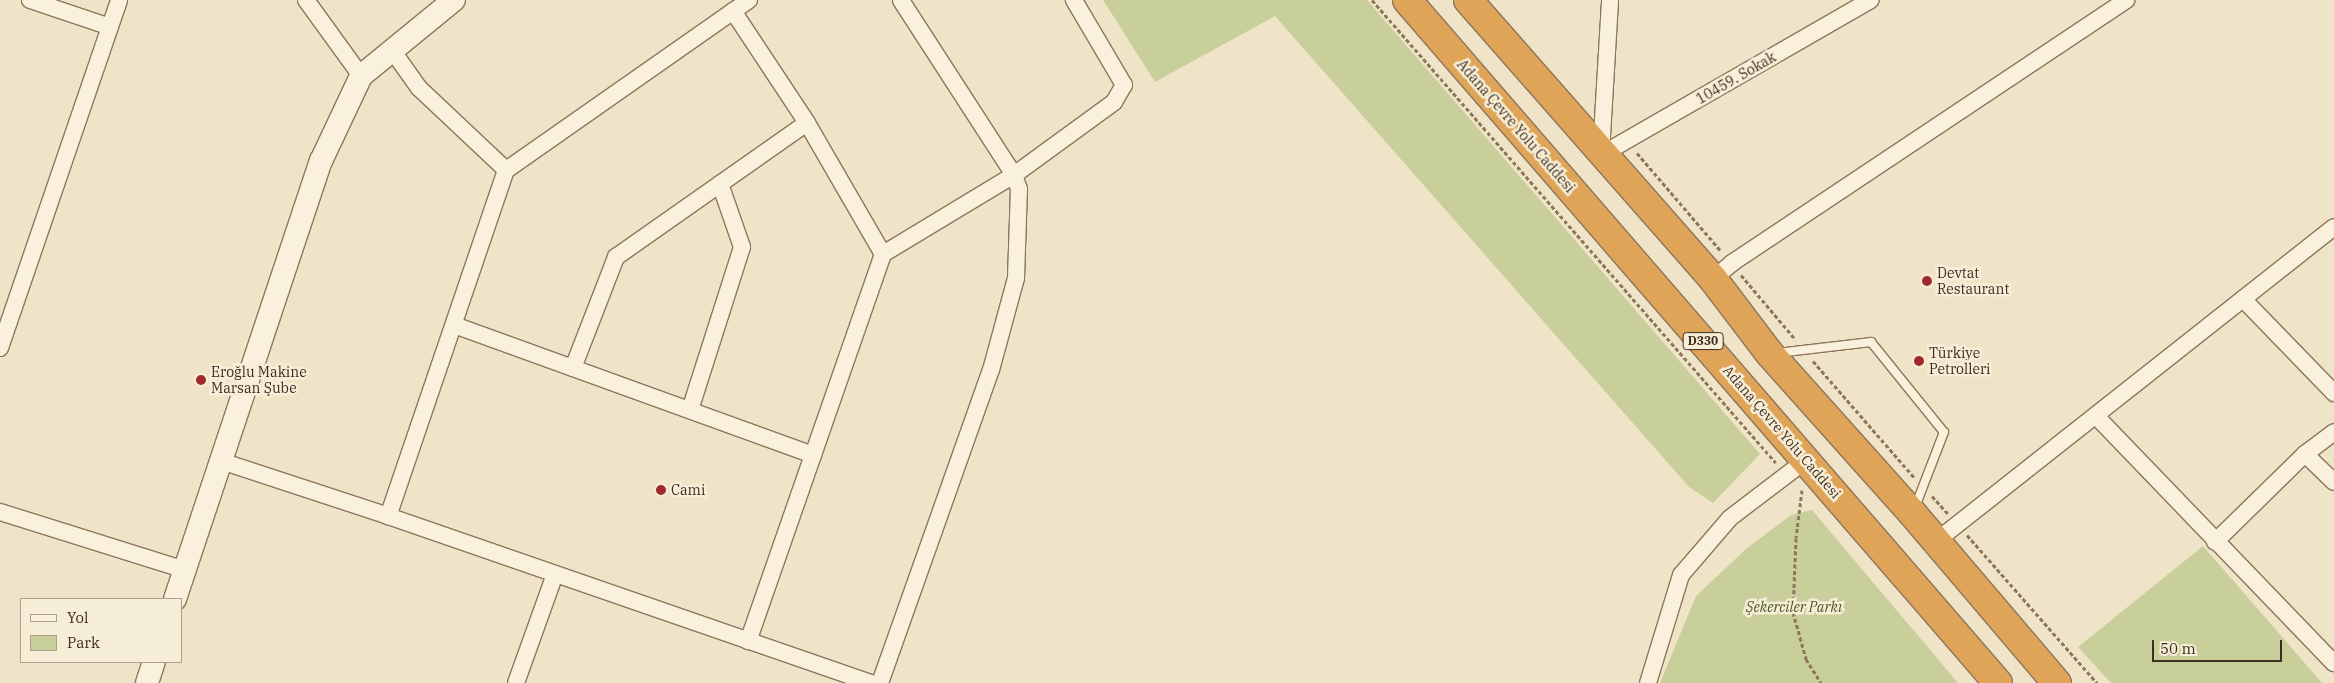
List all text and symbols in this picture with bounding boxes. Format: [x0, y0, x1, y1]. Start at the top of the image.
street label: 10459. Sokak [1693, 48, 1779, 108]
street label: Adana Çevre Yolu Caddesi [1454, 56, 1578, 196]
place label: Devtat Restaurant [1937, 265, 2009, 298]
marker: Devtat Restaurant [1921, 275, 1933, 287]
road number: D330 [1682, 332, 1724, 351]
place label: Türkiye Petrolleri [1929, 345, 1991, 378]
marker: Türkiye Petrolleri [1913, 355, 1925, 367]
street label: Adana Çevre Yolu Caddesi [1720, 362, 1844, 502]
place label: Eroğlu Makine Marsan Şube [211, 364, 307, 397]
marker: Eroğlu Makine Marsan Şube [195, 374, 207, 386]
place label: Cami [671, 482, 705, 498]
marker: Cami [655, 484, 667, 496]
legend [20, 598, 182, 663]
park label: Şekerciler Parkı [1746, 599, 1842, 615]
text: Yol [67, 608, 88, 627]
scale bar [2154, 630, 2284, 662]
text: Park [67, 633, 100, 652]
text: 50 m [2160, 639, 2196, 658]

